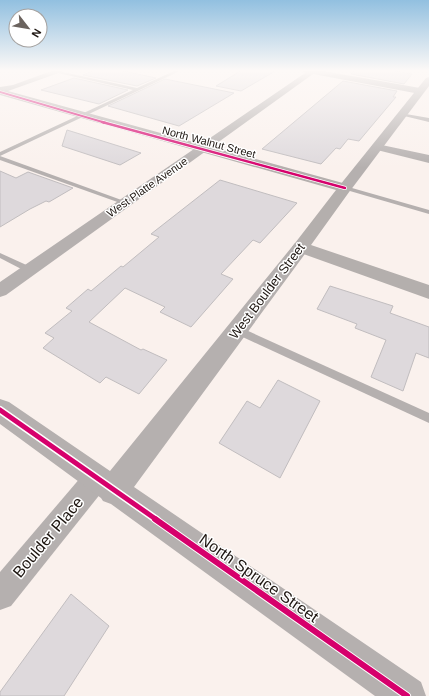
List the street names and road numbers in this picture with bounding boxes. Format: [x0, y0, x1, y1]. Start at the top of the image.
street label: North Walnut Street [161, 124, 257, 160]
street label: West Platte Avenue [104, 155, 190, 219]
street label: West Boulder Street [226, 240, 308, 342]
street label: Boulder Place [9, 493, 87, 581]
street label: North Spruce Street [196, 530, 322, 626]

